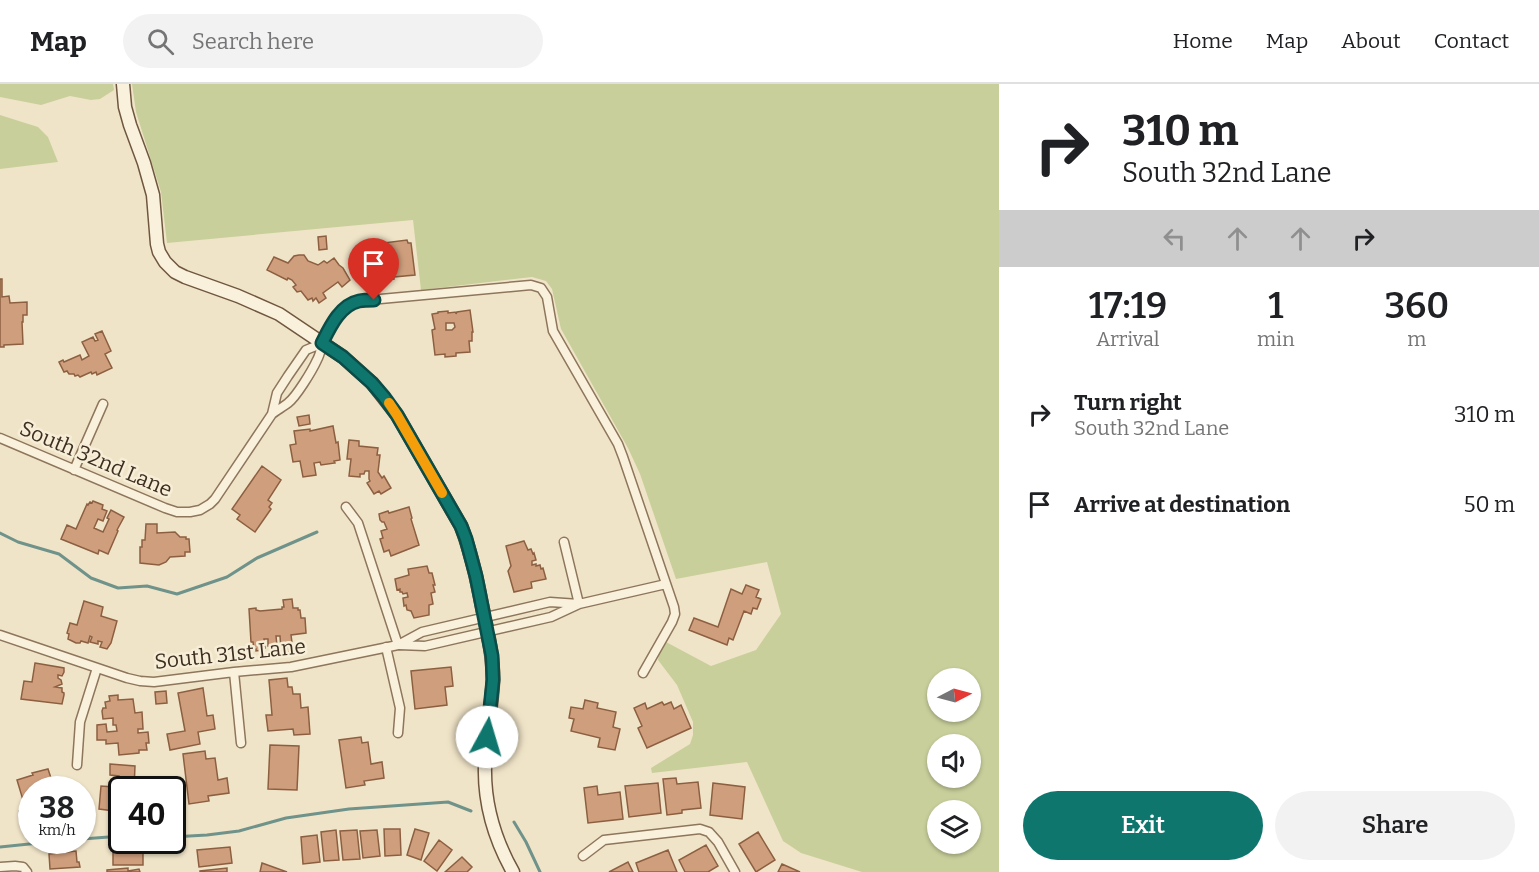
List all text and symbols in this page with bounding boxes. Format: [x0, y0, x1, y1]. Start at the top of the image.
search box [123, 14, 543, 68]
text: Map [30, 25, 87, 58]
icon: search [144, 25, 177, 58]
text: Search here [192, 28, 314, 55]
text: Home [1173, 28, 1233, 54]
text: Map [1266, 28, 1308, 54]
text: About [1341, 28, 1401, 54]
text: Contact [1434, 28, 1509, 54]
text: 310 m [1122, 106, 1239, 156]
icon: right [1023, 108, 1101, 186]
text: South 32nd Lane [1122, 157, 1332, 189]
icon: left [1158, 222, 1191, 255]
icon: ahead [1221, 222, 1254, 255]
icon: ahead [1284, 222, 1317, 255]
icon: right [1347, 222, 1380, 255]
pin [348, 238, 399, 300]
icon: arrive [357, 247, 390, 280]
text: 17:19 [1089, 284, 1167, 328]
text: 1 [1268, 284, 1283, 328]
text: 360 [1384, 284, 1449, 328]
text: Arrival [1096, 327, 1160, 351]
text: min [1257, 327, 1295, 351]
text: m [1407, 327, 1426, 351]
text: Turn right [1074, 389, 1182, 416]
icon: right [1023, 398, 1056, 431]
text: 310 m [1454, 401, 1515, 428]
street label: South 32nd Lane [16, 415, 176, 503]
text: South 32nd Lane [1074, 416, 1229, 440]
icon: arrive [1023, 488, 1056, 521]
text: Arrive at destination [1074, 491, 1290, 518]
text: 50 m [1464, 491, 1515, 518]
street label: South 31st Lane [153, 633, 307, 675]
north arrow [927, 668, 981, 722]
map controls [927, 668, 981, 854]
position arrow [455, 705, 519, 769]
button: sound [927, 734, 981, 788]
speed limit sign: 40 [108, 776, 186, 854]
text: 38 [39, 790, 75, 826]
button: Exit [1023, 791, 1263, 860]
button: Share [1275, 791, 1515, 860]
button: layers [927, 800, 981, 854]
text: km/h [38, 821, 76, 839]

